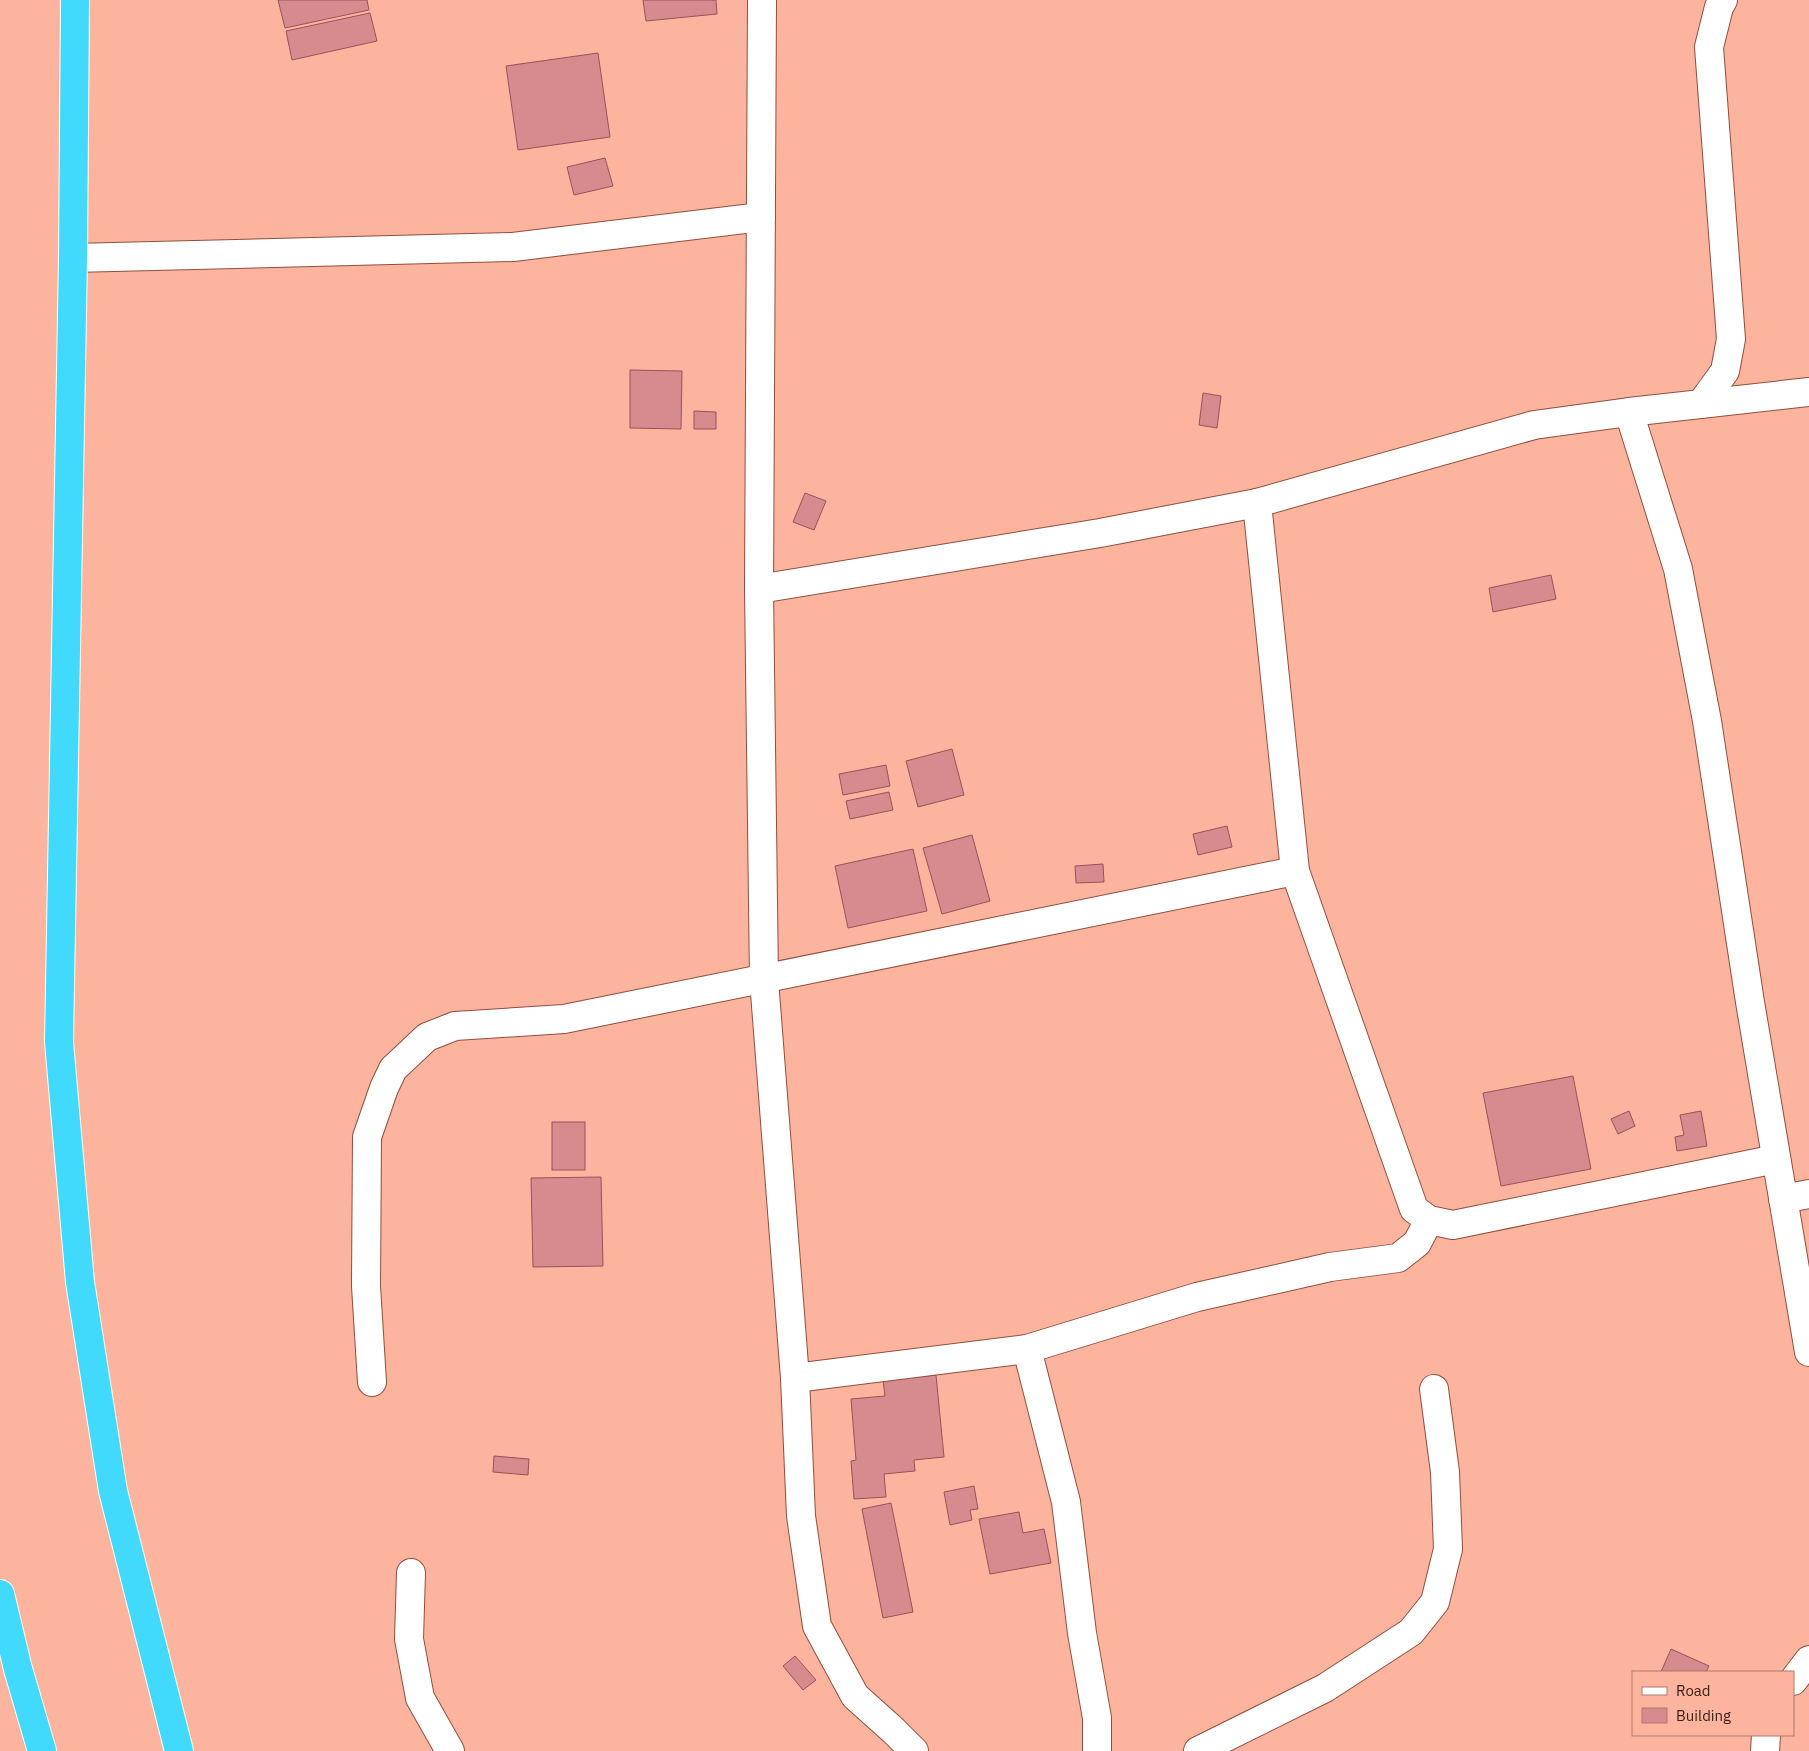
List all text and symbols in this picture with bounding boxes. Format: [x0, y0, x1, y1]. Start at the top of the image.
legend [1632, 1671, 1794, 1736]
text: Road [1676, 1681, 1711, 1700]
text: Building [1676, 1706, 1731, 1725]

